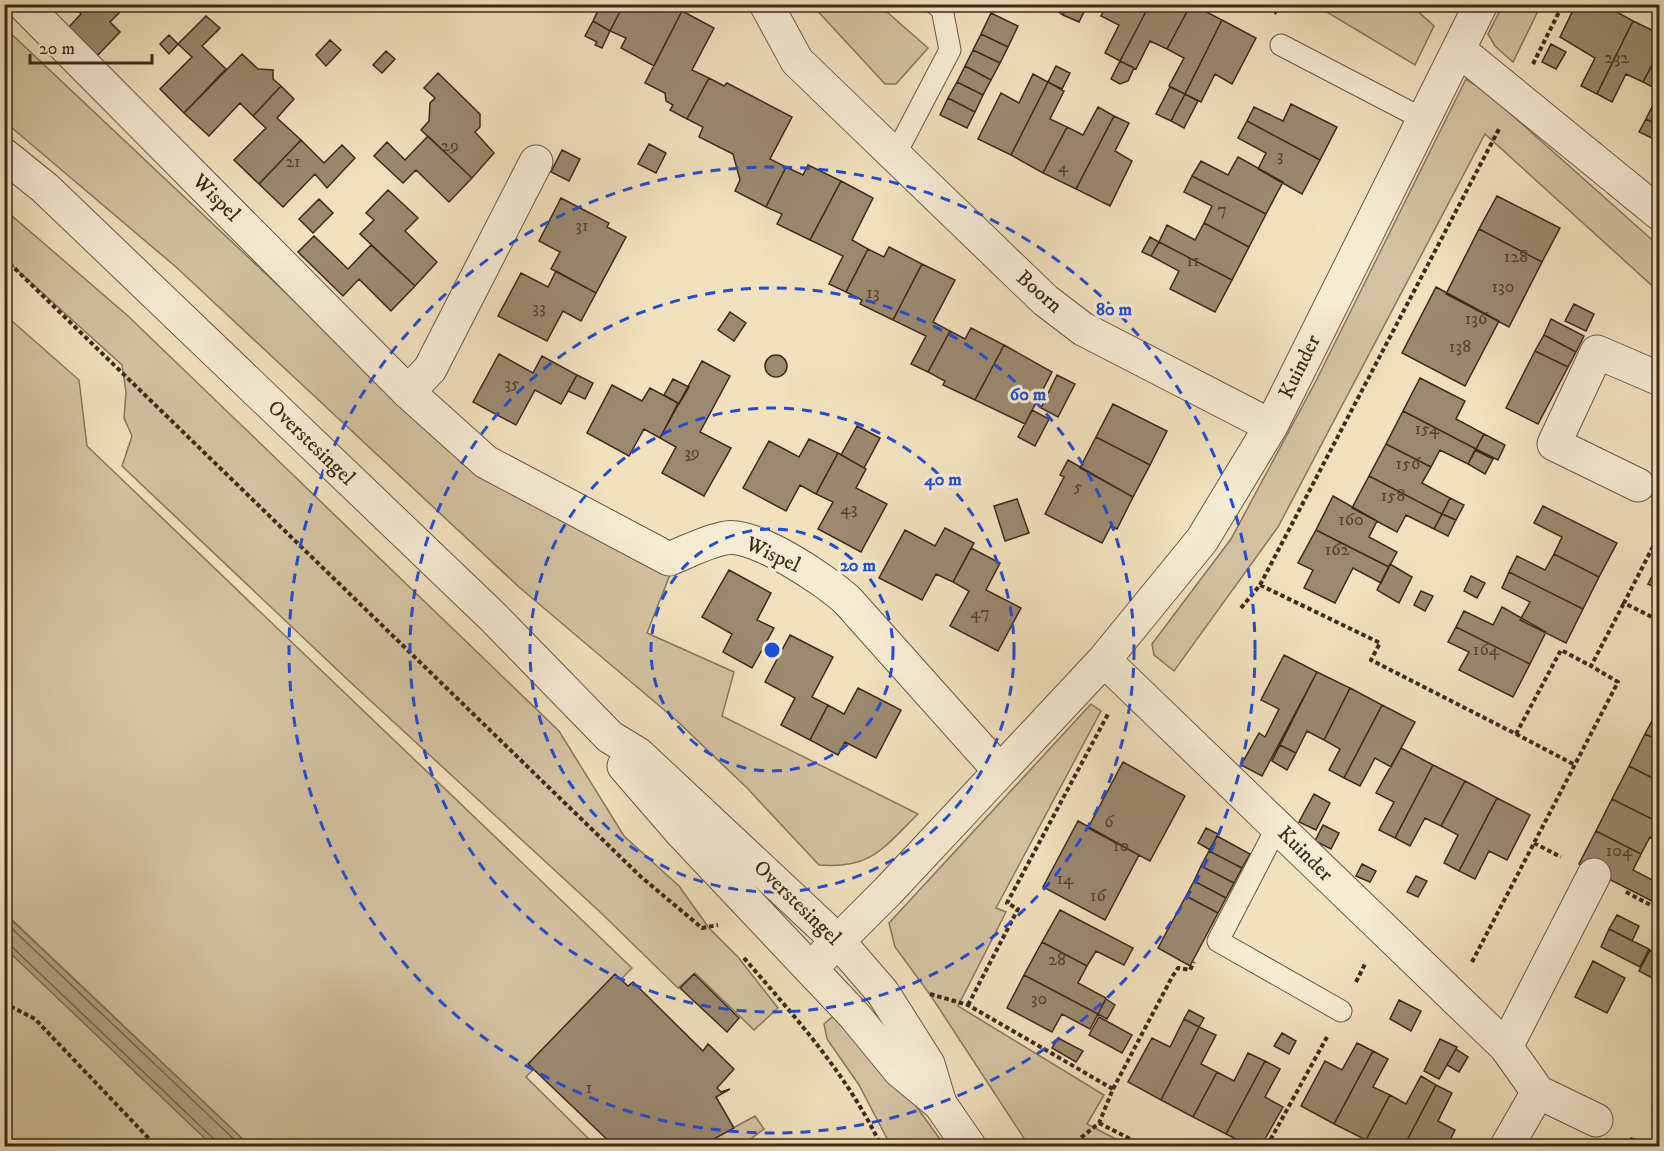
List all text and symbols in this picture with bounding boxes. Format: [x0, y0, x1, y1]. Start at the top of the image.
scale bar [30, 27, 152, 65]
text: 20 m [39, 38, 75, 60]
house number: 232 [1605, 47, 1629, 69]
house number: 29 [441, 135, 459, 157]
house number: 3 [1277, 145, 1283, 167]
house number: 21 [285, 151, 301, 173]
house number: 4 [1058, 156, 1069, 178]
street label: Wispel [186, 168, 246, 228]
house number: 7 [1217, 199, 1227, 221]
house number: 31 [575, 215, 589, 237]
house number: 128 [1504, 246, 1528, 268]
house number: 11 [1186, 250, 1200, 272]
street label: Boorn [1011, 265, 1067, 319]
house number: 130 [1491, 276, 1515, 298]
house number: 13 [866, 282, 880, 304]
house number: 33 [532, 297, 546, 319]
text: 80 m [1096, 299, 1133, 321]
house number: 136 [1465, 308, 1488, 330]
street label: Kuinder [1273, 331, 1327, 403]
house number: 138 [1449, 336, 1471, 358]
house number: 35 [504, 373, 520, 395]
text: 60 m [1010, 384, 1047, 406]
street label: Overstesingel [262, 395, 361, 492]
house number: 154 [1415, 418, 1440, 440]
house number: 39 [684, 442, 700, 464]
house number: 156 [1396, 453, 1421, 475]
text: 40 m [923, 469, 962, 491]
house number: 5 [1074, 476, 1083, 498]
house number: 158 [1381, 485, 1405, 507]
house number: 43 [840, 498, 858, 520]
house number: 160 [1338, 509, 1364, 531]
street label: Wispel [741, 531, 805, 579]
house number: 162 [1325, 539, 1350, 561]
text: 20 m [840, 555, 876, 577]
house number: 47 [970, 602, 990, 624]
house number: 164 [1473, 639, 1500, 661]
centre of rings [762, 640, 782, 660]
house number: 6 [1104, 811, 1114, 833]
street label: Kuinder [1272, 821, 1338, 887]
house number: 10 [1113, 835, 1129, 857]
house number: 104 [1606, 840, 1633, 862]
street label: Overstesingel [748, 855, 847, 952]
house number: 14 [1057, 868, 1074, 890]
house number: 16 [1090, 885, 1107, 907]
house number: 28 [1048, 949, 1066, 971]
house number: 30 [1031, 988, 1047, 1010]
house number: 1 [586, 1077, 592, 1099]

